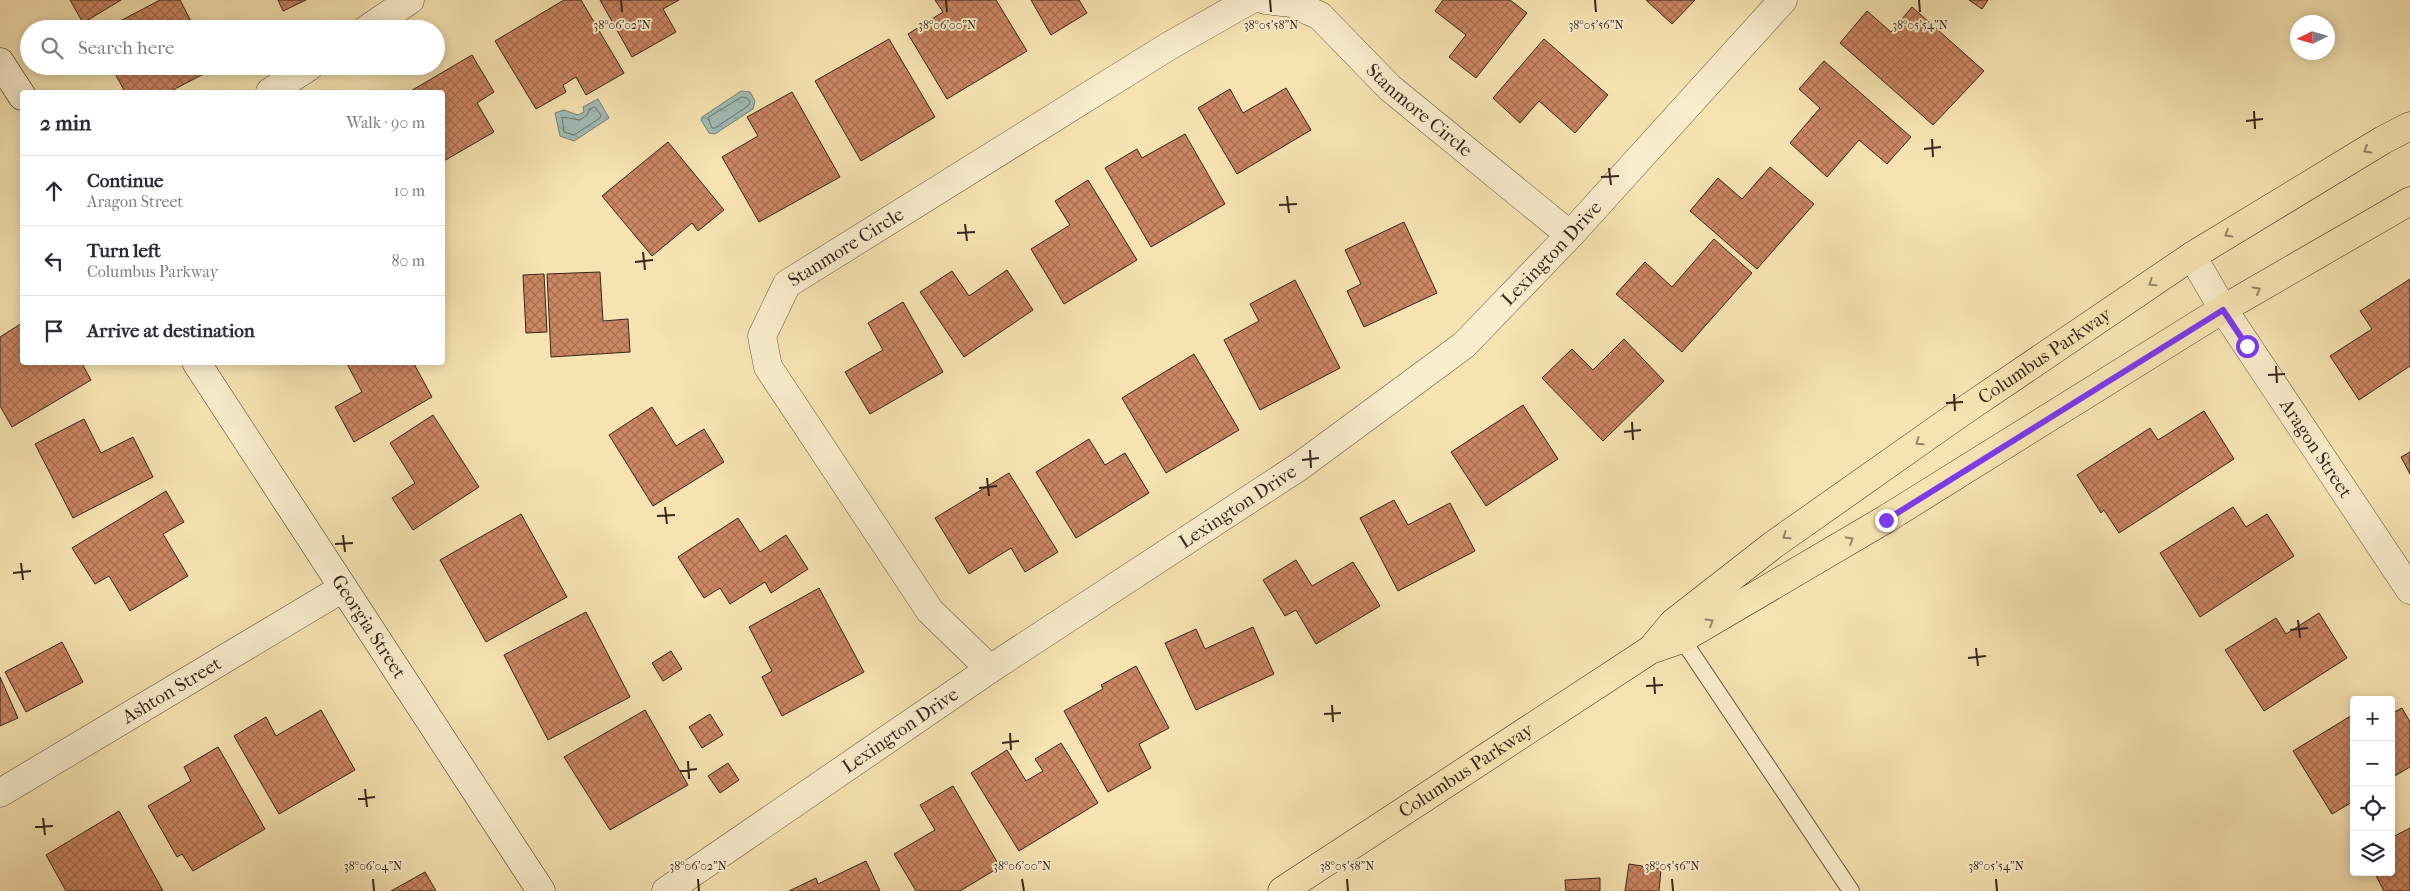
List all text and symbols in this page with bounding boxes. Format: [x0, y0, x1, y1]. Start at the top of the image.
north arrow [2290, 15, 2335, 60]
text: 38°06'02"N [593, 18, 651, 32]
text: 38°06'00"N [918, 18, 976, 32]
text: 38°05'58"N [1244, 18, 1298, 32]
text: 38°05'56"N [1568, 18, 1624, 32]
text: 38°05'54"N [1892, 18, 1948, 32]
search box [20, 20, 445, 75]
icon: search [38, 34, 66, 62]
text: Search here [78, 37, 174, 59]
street label: Stanmore Circle [1361, 59, 1476, 161]
text: 2 min [40, 111, 91, 135]
text: Walk · 90 m [346, 113, 425, 132]
one-way arrow [2364, 143, 2373, 153]
text: Continue [87, 170, 163, 192]
icon: ahead [40, 177, 68, 205]
text: 10 m [394, 181, 425, 200]
text: Aragon Street [87, 192, 183, 211]
street label: Lexington Drive [1497, 197, 1606, 310]
street label: Stanmore Circle [784, 203, 908, 292]
one-way arrow [2225, 227, 2234, 237]
text: Turn left [87, 240, 161, 262]
icon: left [40, 247, 68, 275]
text: 80 m [391, 251, 425, 270]
text: Columbus Parkway [87, 262, 218, 281]
one-way arrow [2148, 277, 2157, 286]
one-way arrow [2252, 286, 2261, 296]
street label: Columbus Parkway [1974, 303, 2116, 409]
icon: arrive [40, 317, 68, 345]
text: Arrive at destination [87, 320, 255, 342]
route start [2236, 335, 2259, 358]
street label: Aragon Street [2275, 394, 2357, 502]
one-way arrow [1915, 436, 1925, 445]
street label: Lexington Drive [1175, 460, 1301, 553]
route end [1875, 509, 1898, 532]
one-way arrow [1782, 530, 1792, 539]
one-way arrow [1845, 537, 1854, 547]
street label: Georgia Street [327, 571, 411, 683]
one-way arrow [1705, 619, 1714, 629]
street label: Ashton Street [117, 652, 225, 729]
street label: Lexington Drive [838, 683, 962, 778]
map controls [2350, 696, 2395, 876]
button: + [2350, 696, 2395, 741]
street label: Columbus Parkway [1395, 718, 1538, 822]
button: − [2350, 741, 2395, 786]
button: locate [2350, 786, 2395, 831]
button: layers [2350, 831, 2395, 876]
text: 38°06'04"N [344, 859, 402, 873]
text: 38°06'02"N [669, 859, 727, 873]
text: 38°06'00"N [993, 859, 1051, 873]
text: 38°05'58"N [1320, 859, 1374, 873]
text: 38°05'56"N [1644, 859, 1700, 873]
text: 38°05'54"N [1968, 859, 2024, 873]

